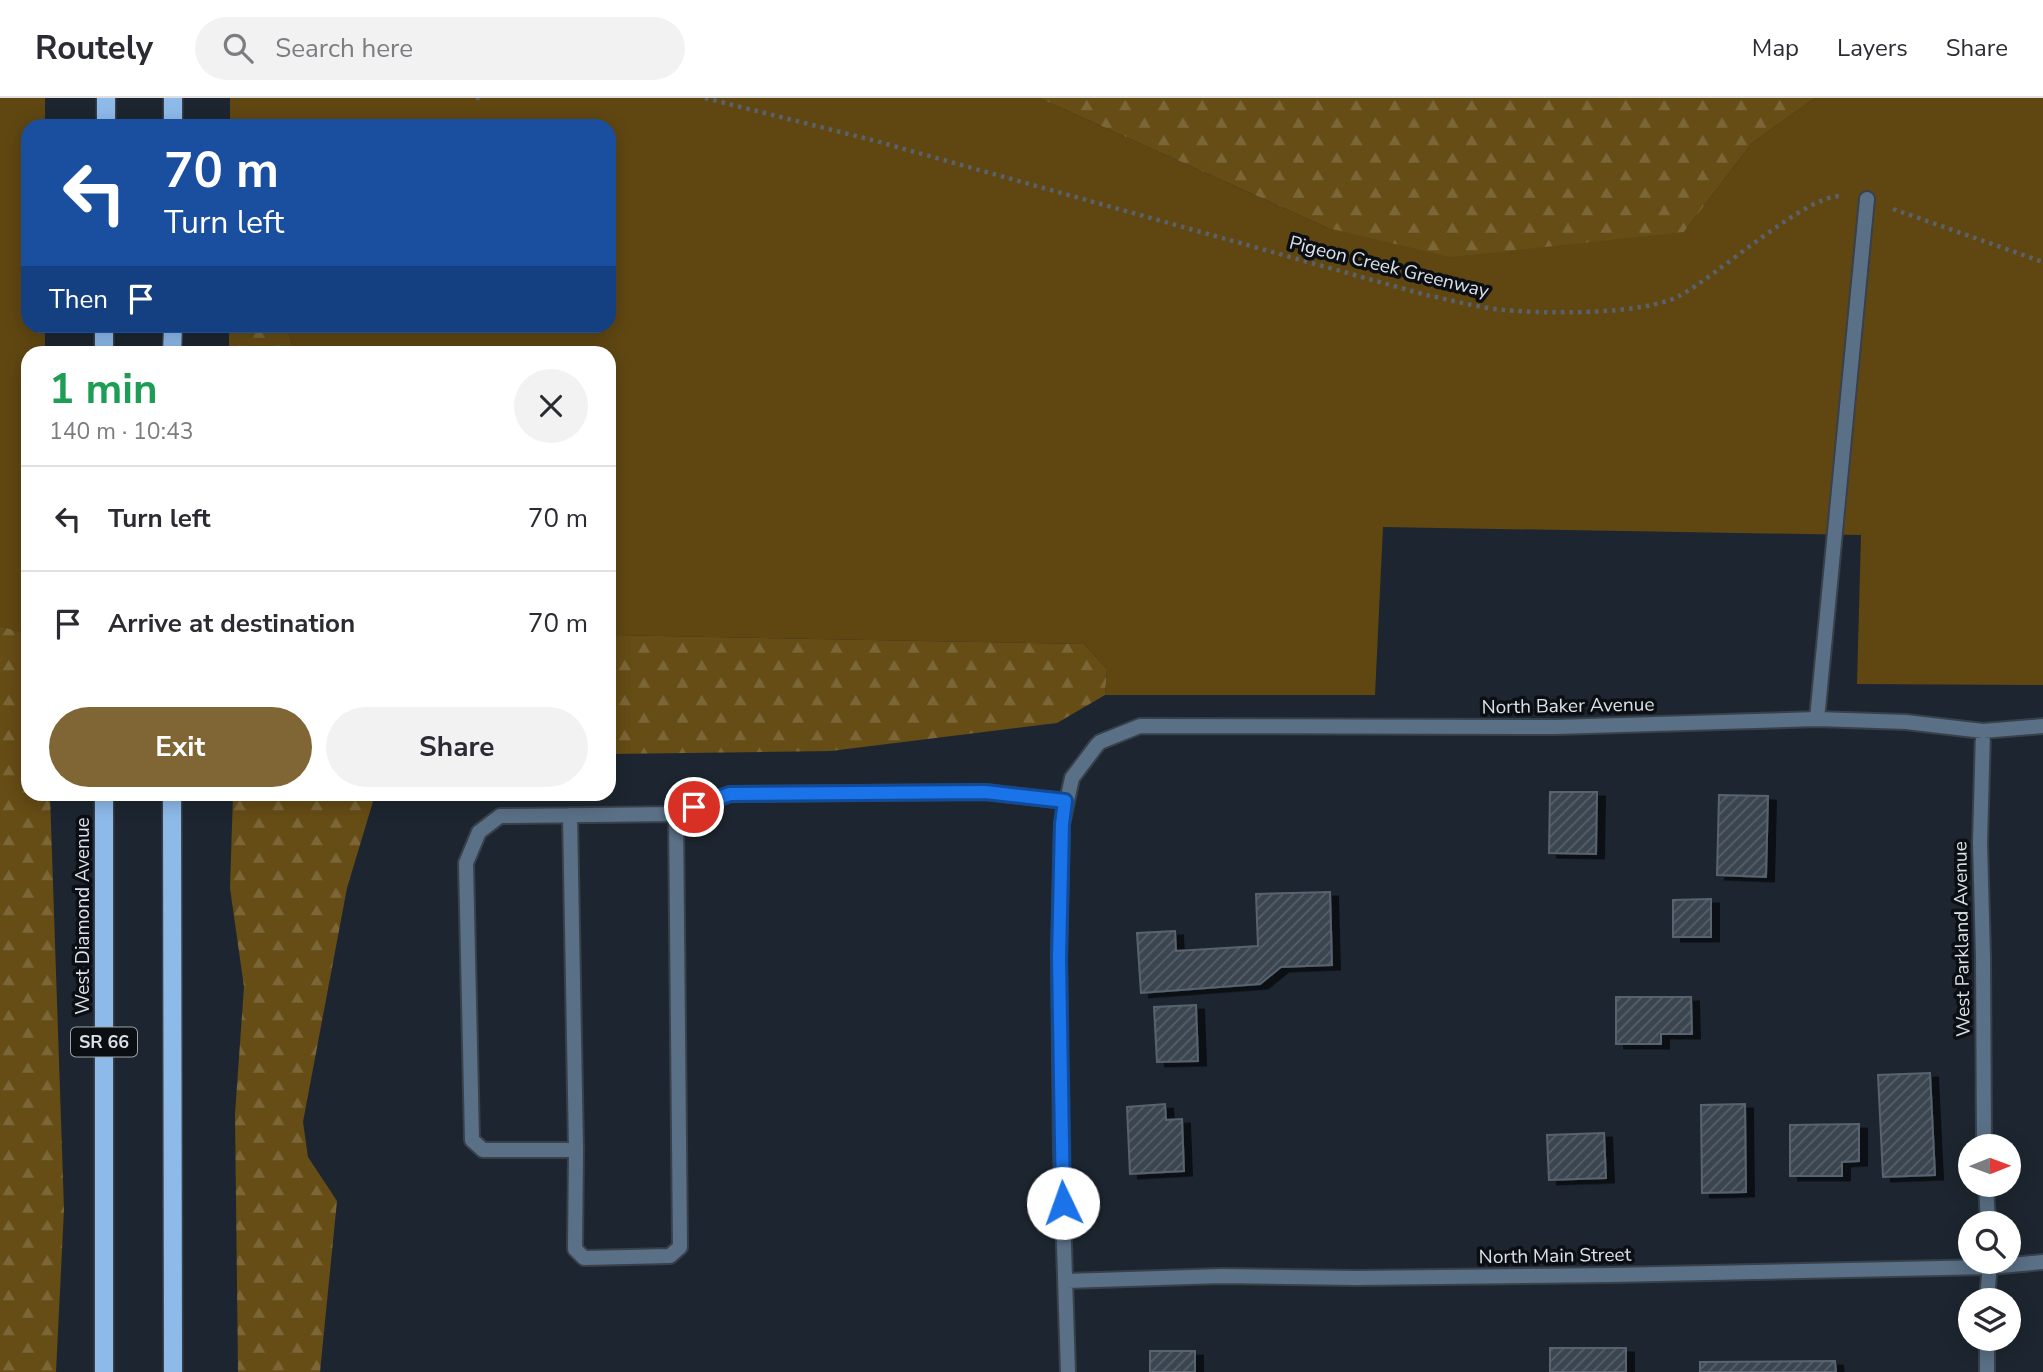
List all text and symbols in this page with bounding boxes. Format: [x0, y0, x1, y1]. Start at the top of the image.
search box [195, 17, 685, 80]
text: Routely [35, 26, 153, 71]
icon: search [219, 29, 257, 67]
text: Search here [275, 31, 413, 66]
text: Map [1752, 32, 1799, 64]
text: Layers [1837, 32, 1908, 64]
text: Share [1946, 32, 2008, 64]
text: 70 m [164, 137, 279, 204]
icon: left [49, 147, 140, 238]
text: Turn left [164, 201, 284, 244]
street label: Pigeon Creek Greenway [1286, 230, 1492, 304]
icon: arrive [122, 280, 160, 318]
text: Then [49, 282, 108, 317]
text: 1 min [49, 361, 158, 418]
button: close [514, 369, 588, 443]
text: 140 m · 10:43 [49, 416, 194, 447]
icon: left [49, 500, 87, 538]
text: Turn left [108, 501, 211, 536]
text: 70 m [528, 501, 588, 536]
icon: arrive [49, 605, 87, 643]
text: Arrive at destination [108, 606, 355, 641]
text: 70 m [528, 606, 588, 641]
street label: North Baker Avenue [1481, 691, 1655, 721]
button: Exit [49, 707, 312, 787]
button: Share [326, 707, 588, 787]
pin [664, 777, 724, 837]
icon: arrive [675, 788, 713, 826]
street label: West Diamond Avenue [70, 817, 96, 1015]
street label: West Parkland Avenue [1947, 841, 1977, 1037]
road number: SR 66 [71, 1028, 137, 1057]
north arrow [1958, 1134, 2021, 1197]
map controls [1958, 1134, 2021, 1351]
position arrow [1026, 1166, 1100, 1240]
button: search [1958, 1211, 2021, 1274]
street label: North Main Street [1479, 1242, 1632, 1270]
button: layers [1958, 1288, 2021, 1351]

